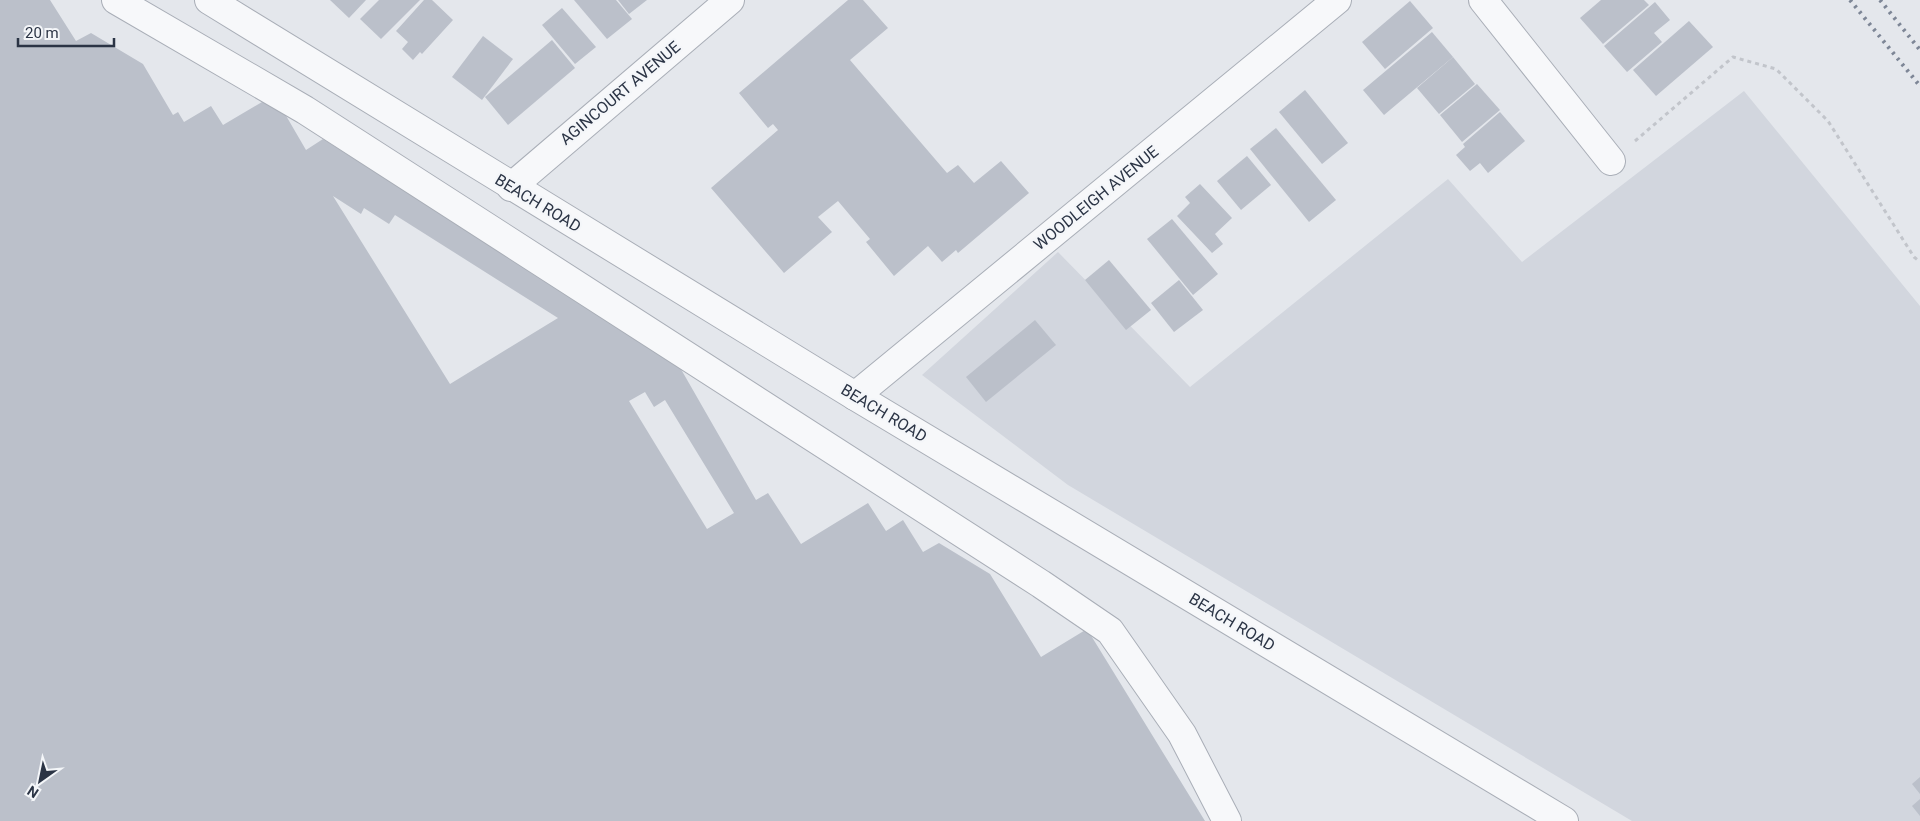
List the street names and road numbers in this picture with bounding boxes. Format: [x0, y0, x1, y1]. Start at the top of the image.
street label: AGINCOURT AVENUE [556, 37, 684, 149]
street label: WOODLEIGH AVENUE [1030, 142, 1162, 254]
street label: BEACH ROAD [492, 170, 584, 236]
street label: BEACH ROAD [838, 380, 930, 446]
street label: BEACH ROAD [1186, 589, 1278, 655]

